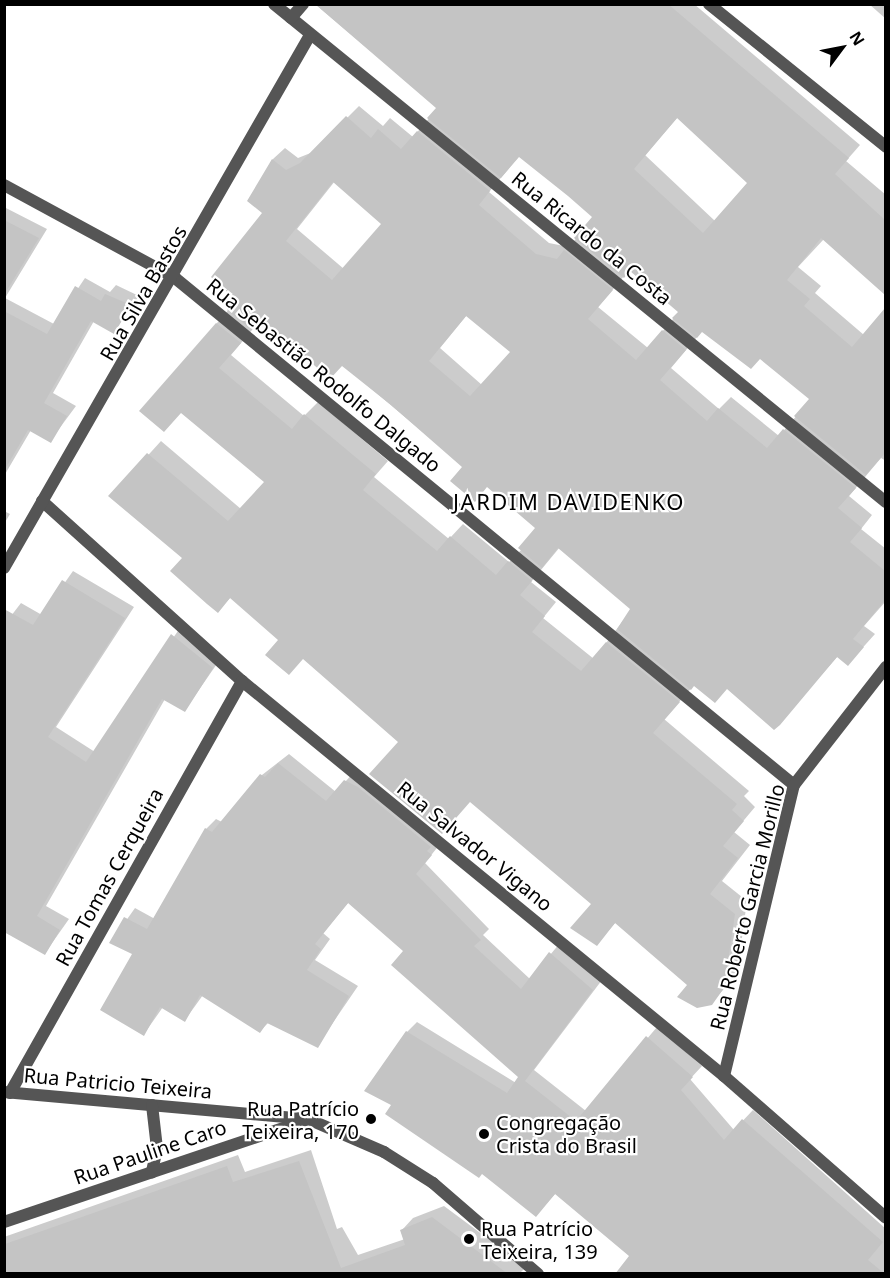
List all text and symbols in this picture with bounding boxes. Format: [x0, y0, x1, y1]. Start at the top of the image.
north arrow [812, 18, 872, 78]
text: N [844, 27, 870, 50]
street label: Rua Ricardo da Costa [507, 166, 677, 310]
street label: Rua Silva Bastos [95, 221, 191, 365]
street label: Rua Sebastião Rodolfo Dalgado [202, 273, 446, 477]
district label: JARDIM DAVIDENKO [453, 489, 685, 515]
street label: Rua Salvador Vigano [392, 776, 558, 916]
street label: Rua Roberto Garcia Morillo [705, 781, 789, 1033]
street label: Rua Tomas Cerqueira [50, 784, 168, 970]
street label: Rua Patricio Teixeira [23, 1063, 213, 1103]
place label: Rua Patrício Teixeira, 170 [242, 1096, 359, 1143]
place label: Congregação Crista do Brasil [496, 1110, 637, 1157]
marker: Rua Patrício Teixeira, 170 [364, 1112, 378, 1126]
street label: Rua Pauline Caro [71, 1115, 229, 1189]
marker: Congregação Crista do Brasil [477, 1127, 491, 1141]
place label: Rua Patrício Teixeira, 139 [481, 1216, 598, 1263]
marker: Rua Patrício Teixeira, 139 [462, 1232, 476, 1246]

